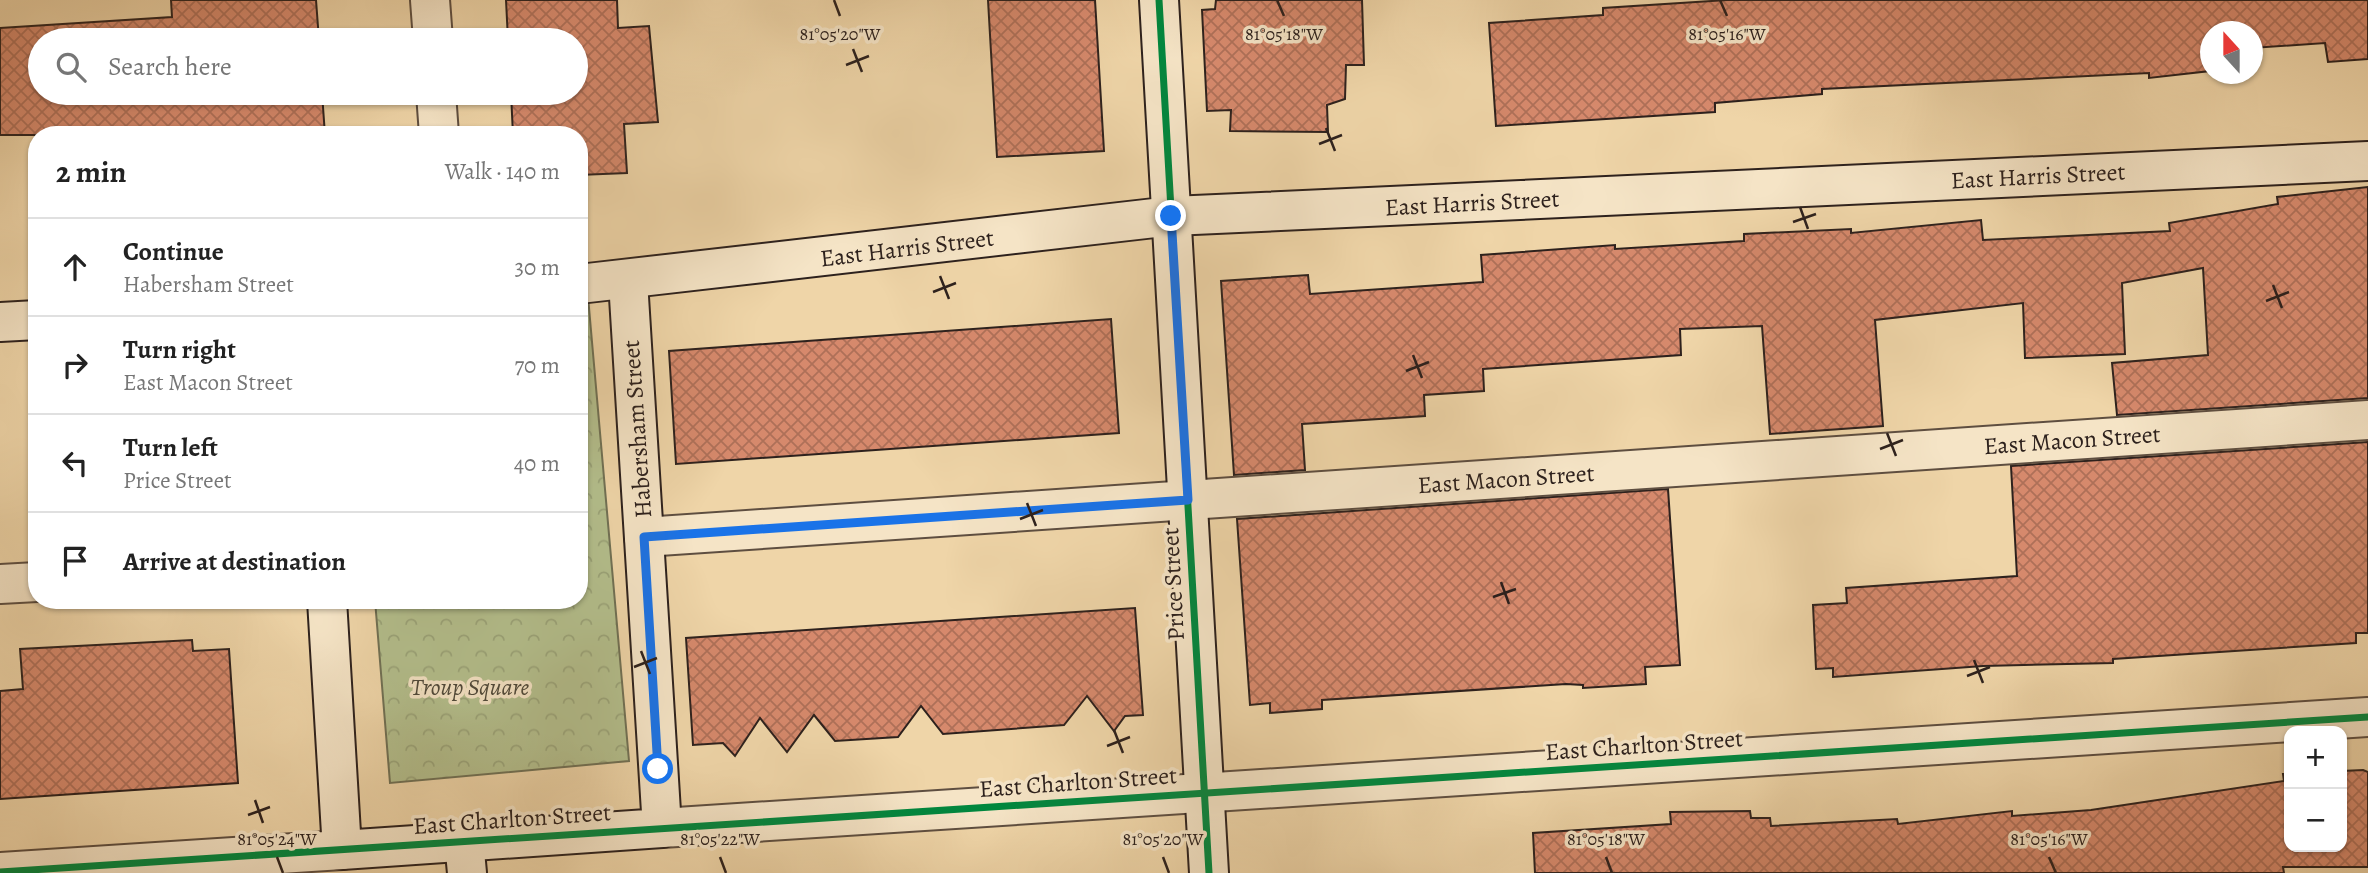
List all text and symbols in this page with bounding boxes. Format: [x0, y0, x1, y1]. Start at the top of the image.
north arrow [2200, 21, 2263, 84]
text: 81°05'20"W [799, 22, 881, 46]
text: 81°05'18"W [1245, 22, 1323, 46]
text: 81°05'16"W [1688, 22, 1766, 46]
search box [28, 28, 588, 105]
icon: search [52, 48, 90, 86]
text: Search here [108, 49, 232, 84]
text: 2 min [56, 152, 126, 192]
street label: East Harris Street [1950, 155, 2126, 197]
text: Walk · 140 m [445, 156, 560, 187]
street label: East Harris Street [1384, 182, 1560, 224]
route end [1155, 200, 1186, 231]
street label: East Harris Street [818, 221, 996, 275]
text: Continue [123, 234, 224, 269]
icon: ahead [56, 248, 94, 286]
text: 30 m [514, 252, 560, 283]
text: Habersham Street [123, 269, 294, 300]
text: Turn right [123, 332, 236, 367]
street label: Habersham Street [615, 339, 659, 519]
icon: right [56, 346, 94, 384]
text: 70 m [514, 350, 560, 381]
text: East Macon Street [123, 367, 293, 398]
street label: East Macon Street [1983, 418, 2162, 462]
text: Turn left [123, 430, 218, 465]
icon: left [56, 444, 94, 482]
text: 40 m [514, 448, 560, 479]
street label: East Macon Street [1417, 457, 1596, 501]
text: Price Street [123, 465, 232, 496]
street label: Price Street [1154, 527, 1192, 641]
icon: arrive [56, 542, 94, 580]
text: Arrive at destination [123, 544, 346, 579]
park label: Troup Square [411, 671, 530, 703]
street label: East Charlton Street [1544, 722, 1744, 768]
map controls [2284, 726, 2347, 852]
button: + [2284, 726, 2347, 789]
route start [642, 753, 673, 784]
street label: East Charlton Street [978, 759, 1178, 805]
button: − [2284, 789, 2347, 852]
street label: East Charlton Street [412, 796, 612, 842]
text: 81°05'24"W [237, 827, 317, 851]
text: 81°05'22"W [680, 827, 760, 851]
text: 81°05'20"W [1122, 827, 1204, 851]
text: 81°05'18"W [1567, 827, 1645, 851]
text: 81°05'16"W [2010, 827, 2088, 851]

